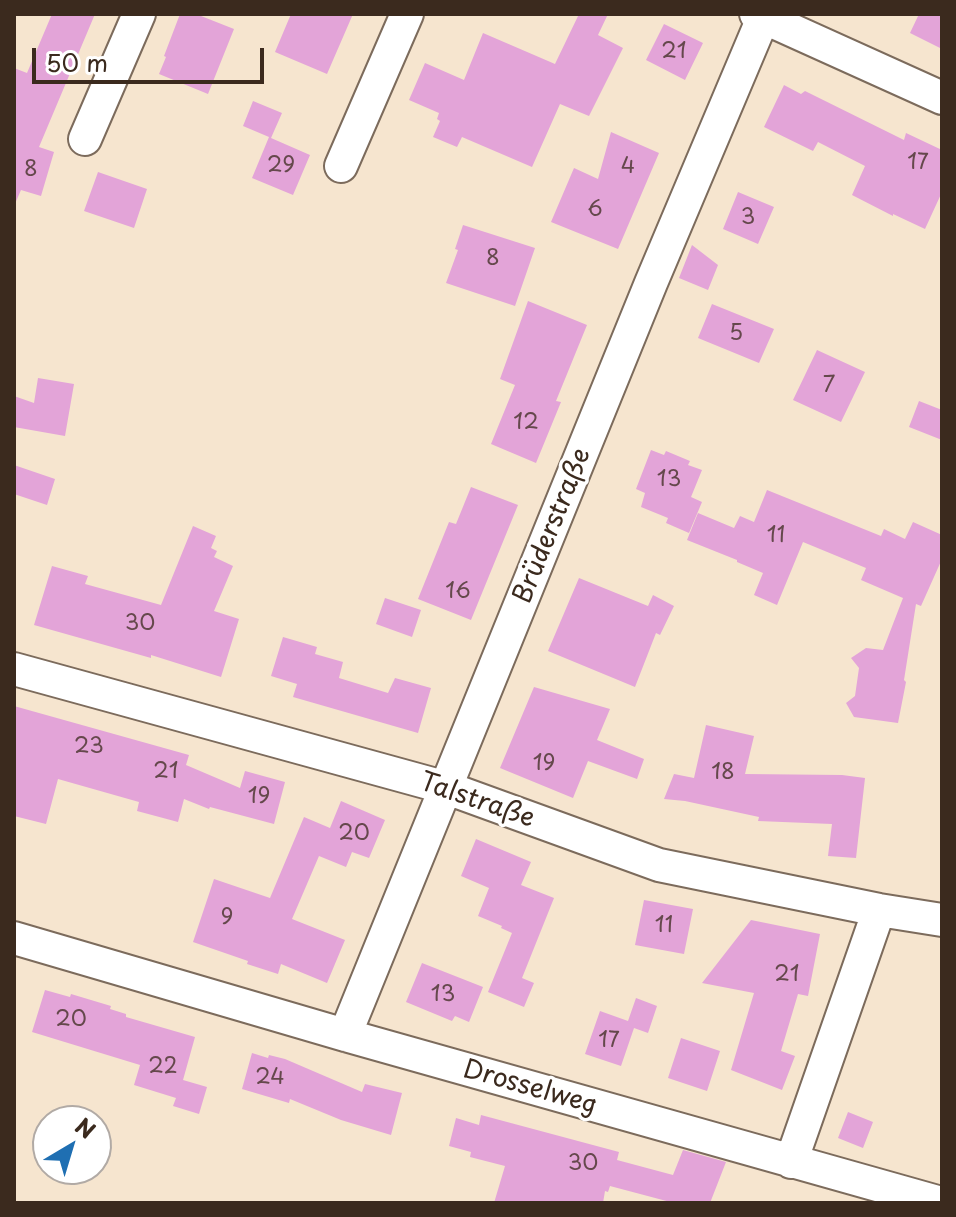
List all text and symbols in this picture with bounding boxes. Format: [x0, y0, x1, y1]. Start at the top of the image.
scale bar [36, 32, 268, 82]
house number: 21 [661, 39, 687, 65]
text: 50 m [46, 44, 108, 80]
house number: 17 [907, 150, 929, 176]
house number: 29 [267, 153, 295, 179]
house number: 4 [621, 154, 635, 180]
house number: 8 [24, 157, 38, 183]
house number: 6 [587, 197, 603, 223]
house number: 3 [741, 205, 755, 231]
house number: 8 [486, 246, 500, 272]
house number: 5 [729, 321, 743, 347]
house number: 7 [823, 373, 835, 399]
house number: 12 [513, 410, 539, 436]
street label: Brüderstraße [508, 444, 598, 608]
house number: 13 [657, 467, 681, 493]
house number: 11 [767, 523, 785, 549]
house number: 16 [445, 579, 471, 605]
house number: 30 [125, 611, 155, 637]
house number: 23 [74, 734, 104, 760]
house number: 19 [533, 751, 555, 777]
house number: 21 [153, 759, 179, 785]
house number: 18 [711, 760, 735, 786]
street label: Talstraße [415, 767, 539, 835]
house number: 19 [248, 784, 270, 810]
house number: 20 [338, 821, 370, 847]
house number: 9 [221, 905, 233, 931]
house number: 11 [655, 913, 673, 939]
house number: 21 [774, 962, 800, 988]
house number: 13 [431, 982, 455, 1008]
house number: 20 [55, 1007, 87, 1033]
house number: 17 [598, 1028, 620, 1054]
house number: 22 [148, 1054, 178, 1080]
street label: Drosselweg [459, 1054, 601, 1122]
house number: 24 [255, 1065, 285, 1091]
north arrow [32, 1105, 112, 1185]
text: N [69, 1109, 103, 1146]
house number: 30 [568, 1151, 598, 1177]

